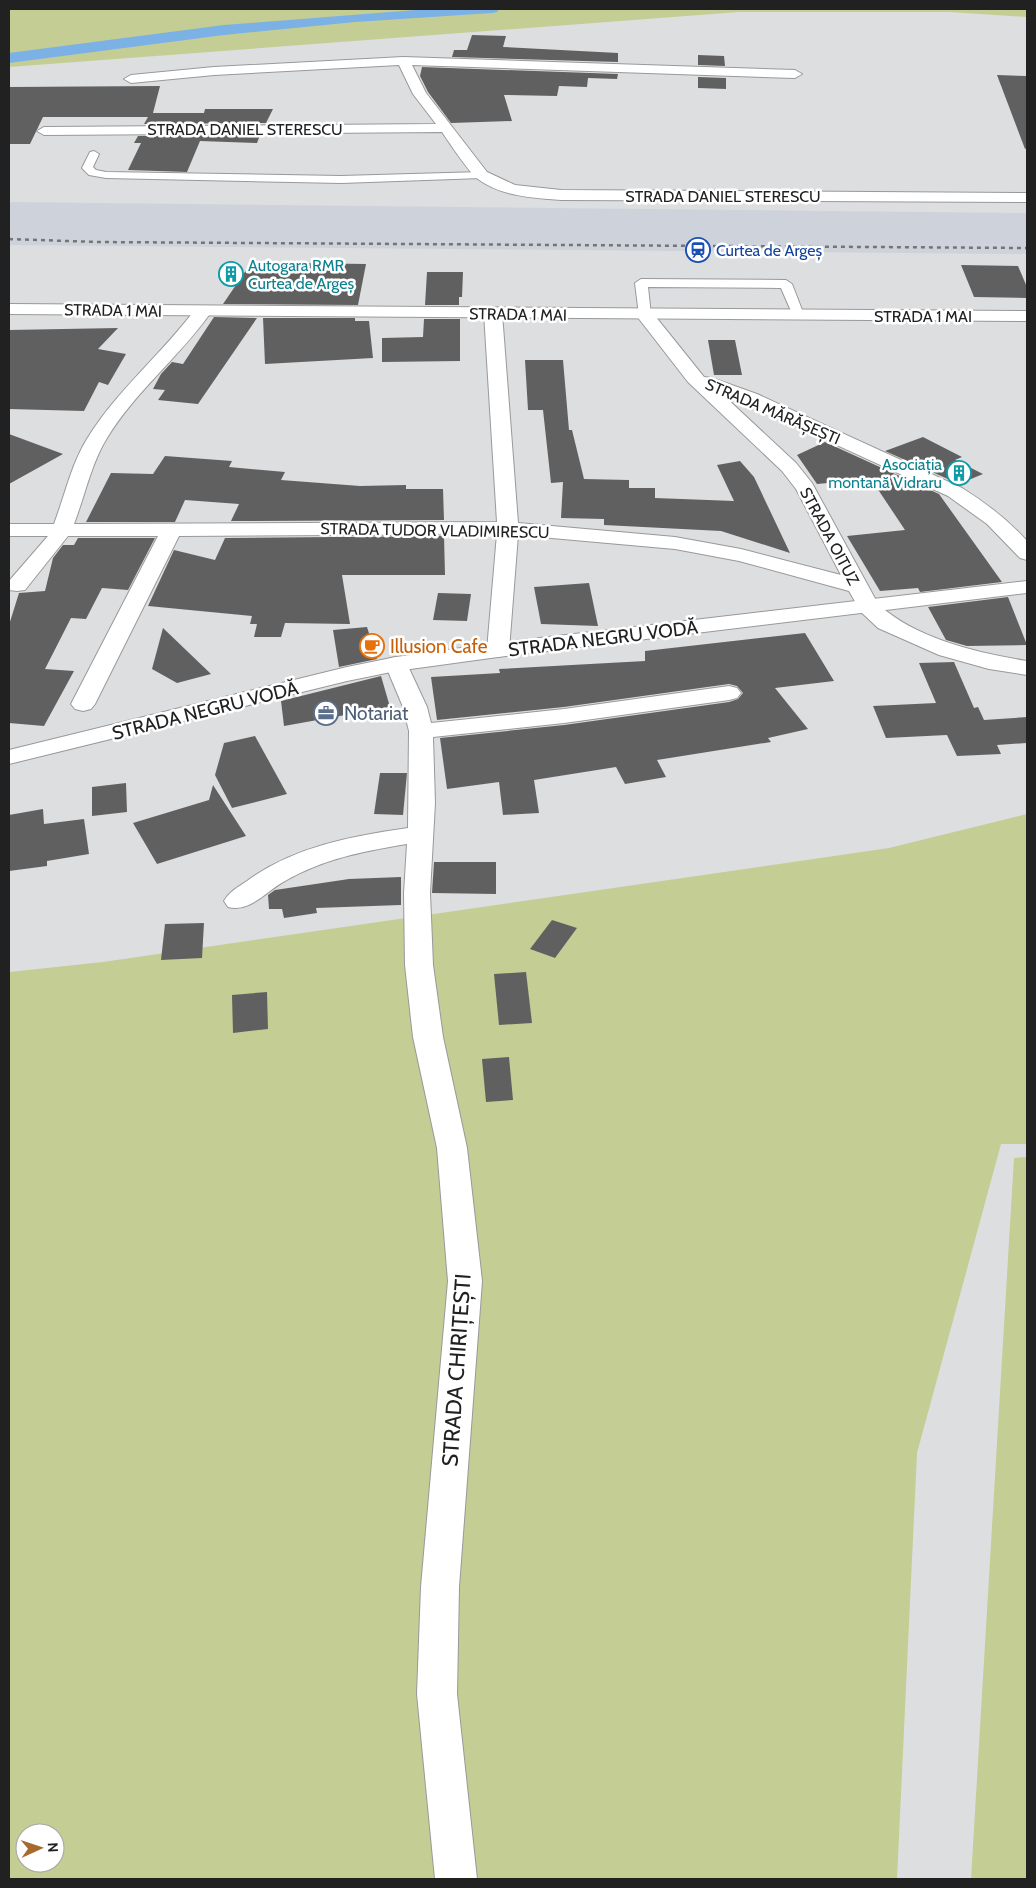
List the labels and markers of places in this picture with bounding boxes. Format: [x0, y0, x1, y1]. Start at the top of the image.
station icon: Curtea de Argeș [685, 237, 711, 263]
place label: Curtea de Argeș [716, 241, 823, 261]
place label: Autogara RMR Curtea de Argeș [248, 256, 355, 294]
building icon: Autogara RMR Curtea de Argeș [218, 261, 244, 287]
place label: Asociația montană Vidraru [828, 455, 942, 492]
building icon: Asociația montană Vidraru [946, 460, 972, 486]
cafe icon: Illusion Cafe [359, 633, 385, 659]
place label: Illusion Cafe [390, 635, 488, 658]
office icon: Notariat [313, 700, 339, 726]
place label: Notariat [344, 702, 409, 725]

